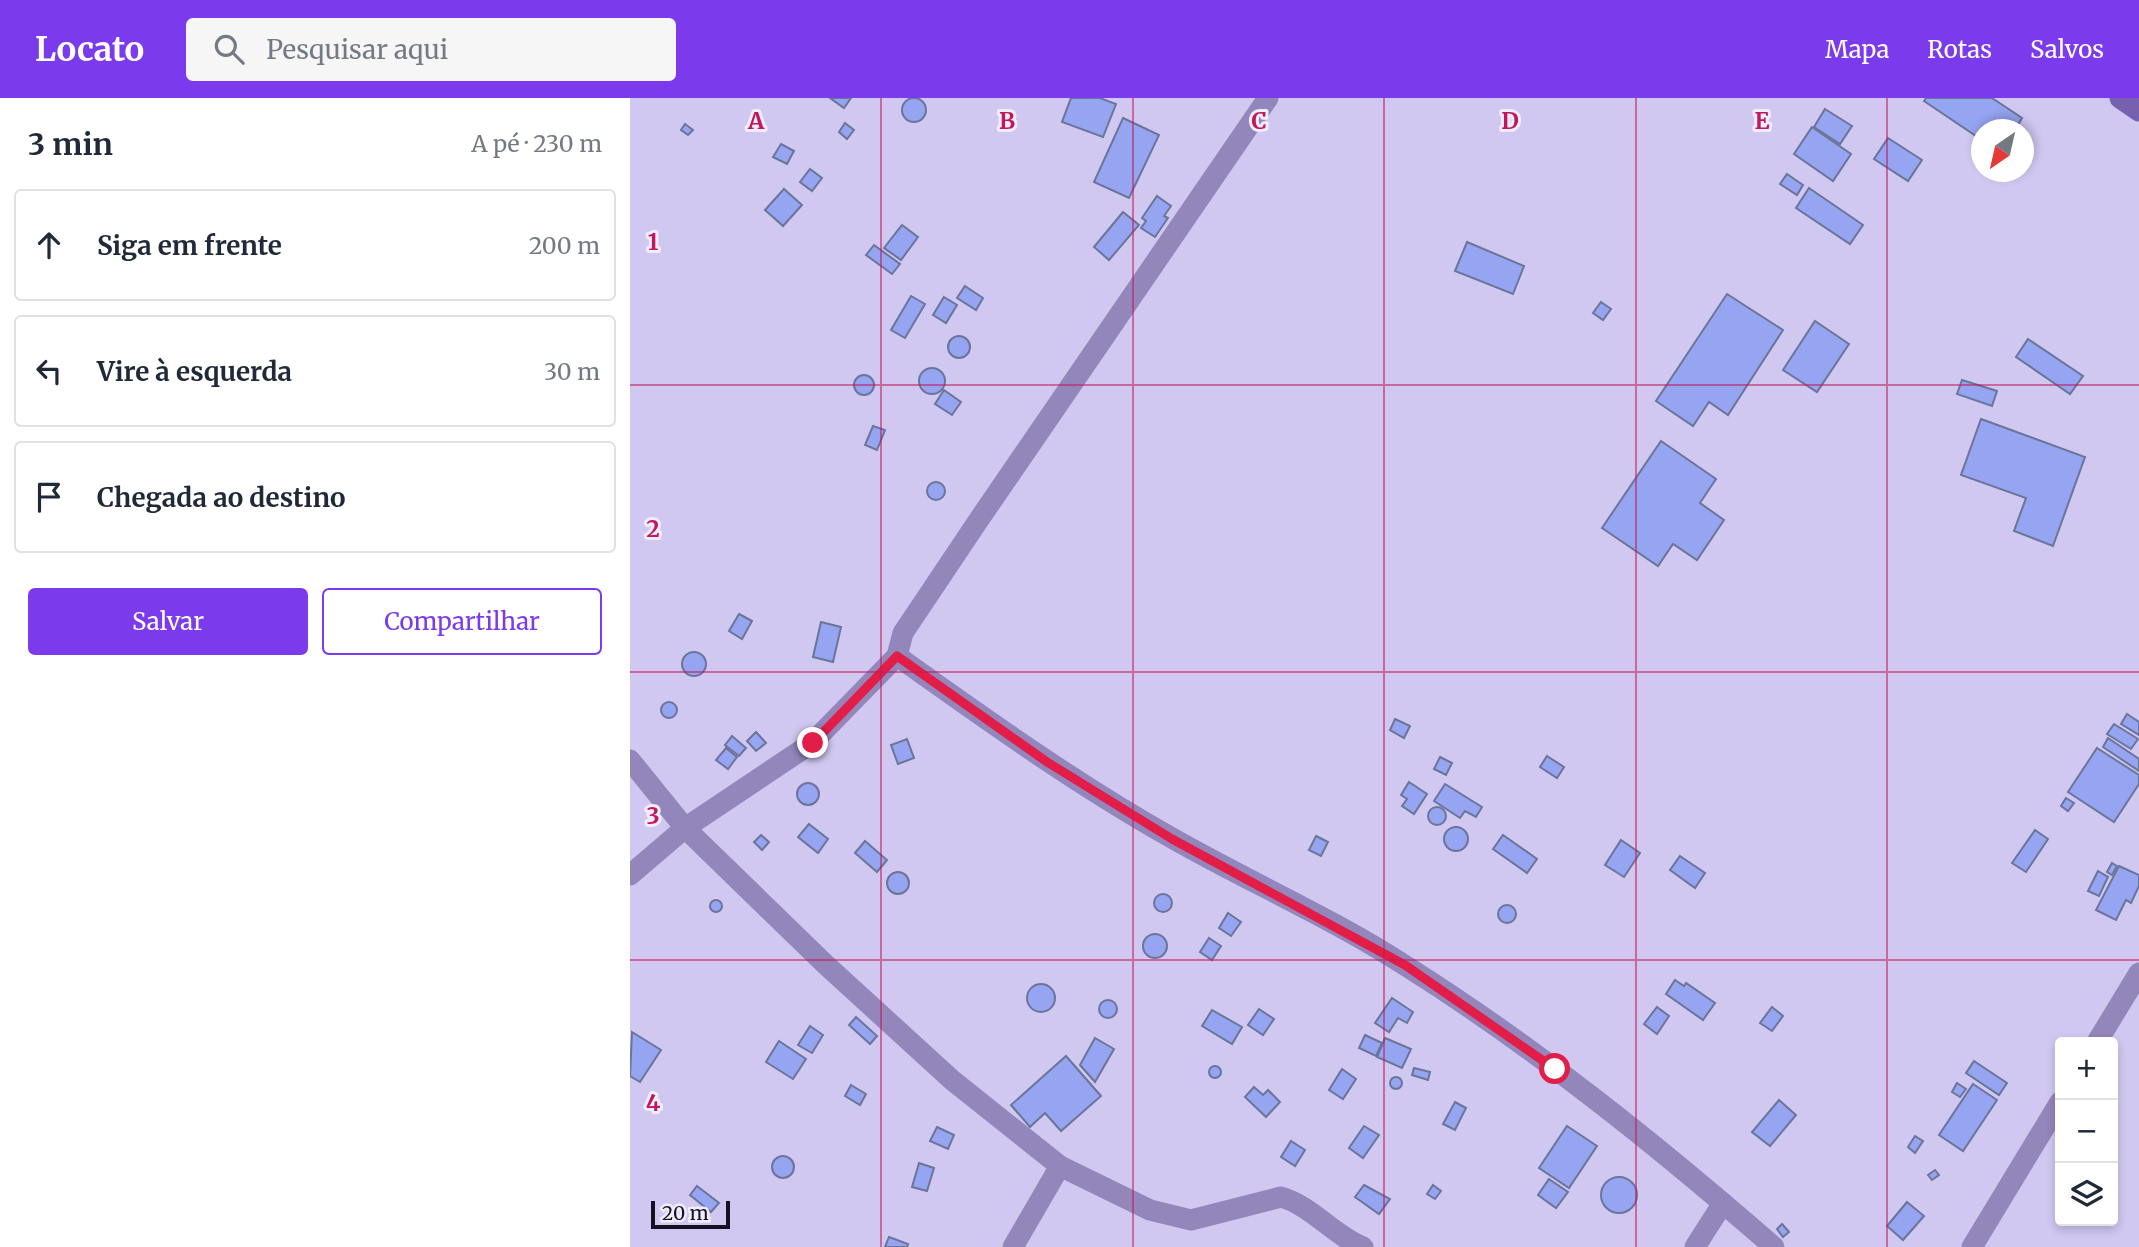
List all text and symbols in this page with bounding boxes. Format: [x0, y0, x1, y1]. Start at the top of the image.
search box [186, 18, 676, 81]
text: Locato [35, 29, 144, 70]
icon: search [210, 30, 248, 68]
text: Pesquisar aqui [266, 33, 448, 66]
text: Mapa [1825, 34, 1889, 65]
text: Rotas [1927, 34, 1992, 65]
text: Salvos [2030, 34, 2104, 65]
text: A [747, 106, 765, 135]
text: B [999, 106, 1015, 135]
text: C [1251, 106, 1267, 135]
text: D [1501, 106, 1519, 135]
text: E [1754, 106, 1770, 135]
north arrow [1971, 119, 2034, 182]
text: 3 min [28, 125, 113, 163]
text: A pé · 230 m [471, 129, 602, 158]
icon: ahead [30, 226, 68, 264]
text: 1 [648, 227, 659, 256]
text: Siga em frente [97, 229, 282, 262]
text: 200 m [529, 231, 600, 260]
icon: left [30, 352, 68, 390]
text: Vire à esquerda [97, 355, 292, 388]
text: 30 m [544, 357, 600, 386]
icon: arrive [30, 478, 68, 516]
text: Chegada ao destino [97, 481, 346, 514]
text: 2 [646, 514, 660, 543]
button: Salvar [28, 588, 308, 655]
button: Compartilhar [322, 588, 602, 655]
route end [797, 727, 828, 758]
text: 3 [646, 801, 660, 830]
map controls [2055, 1037, 2118, 1226]
button: + [2055, 1037, 2118, 1100]
route start [1539, 1053, 1570, 1084]
text: 4 [646, 1088, 661, 1117]
button: − [2055, 1100, 2118, 1163]
button: layers [2055, 1163, 2118, 1226]
scale bar [651, 1198, 730, 1230]
text: 20 m [662, 1201, 709, 1225]

